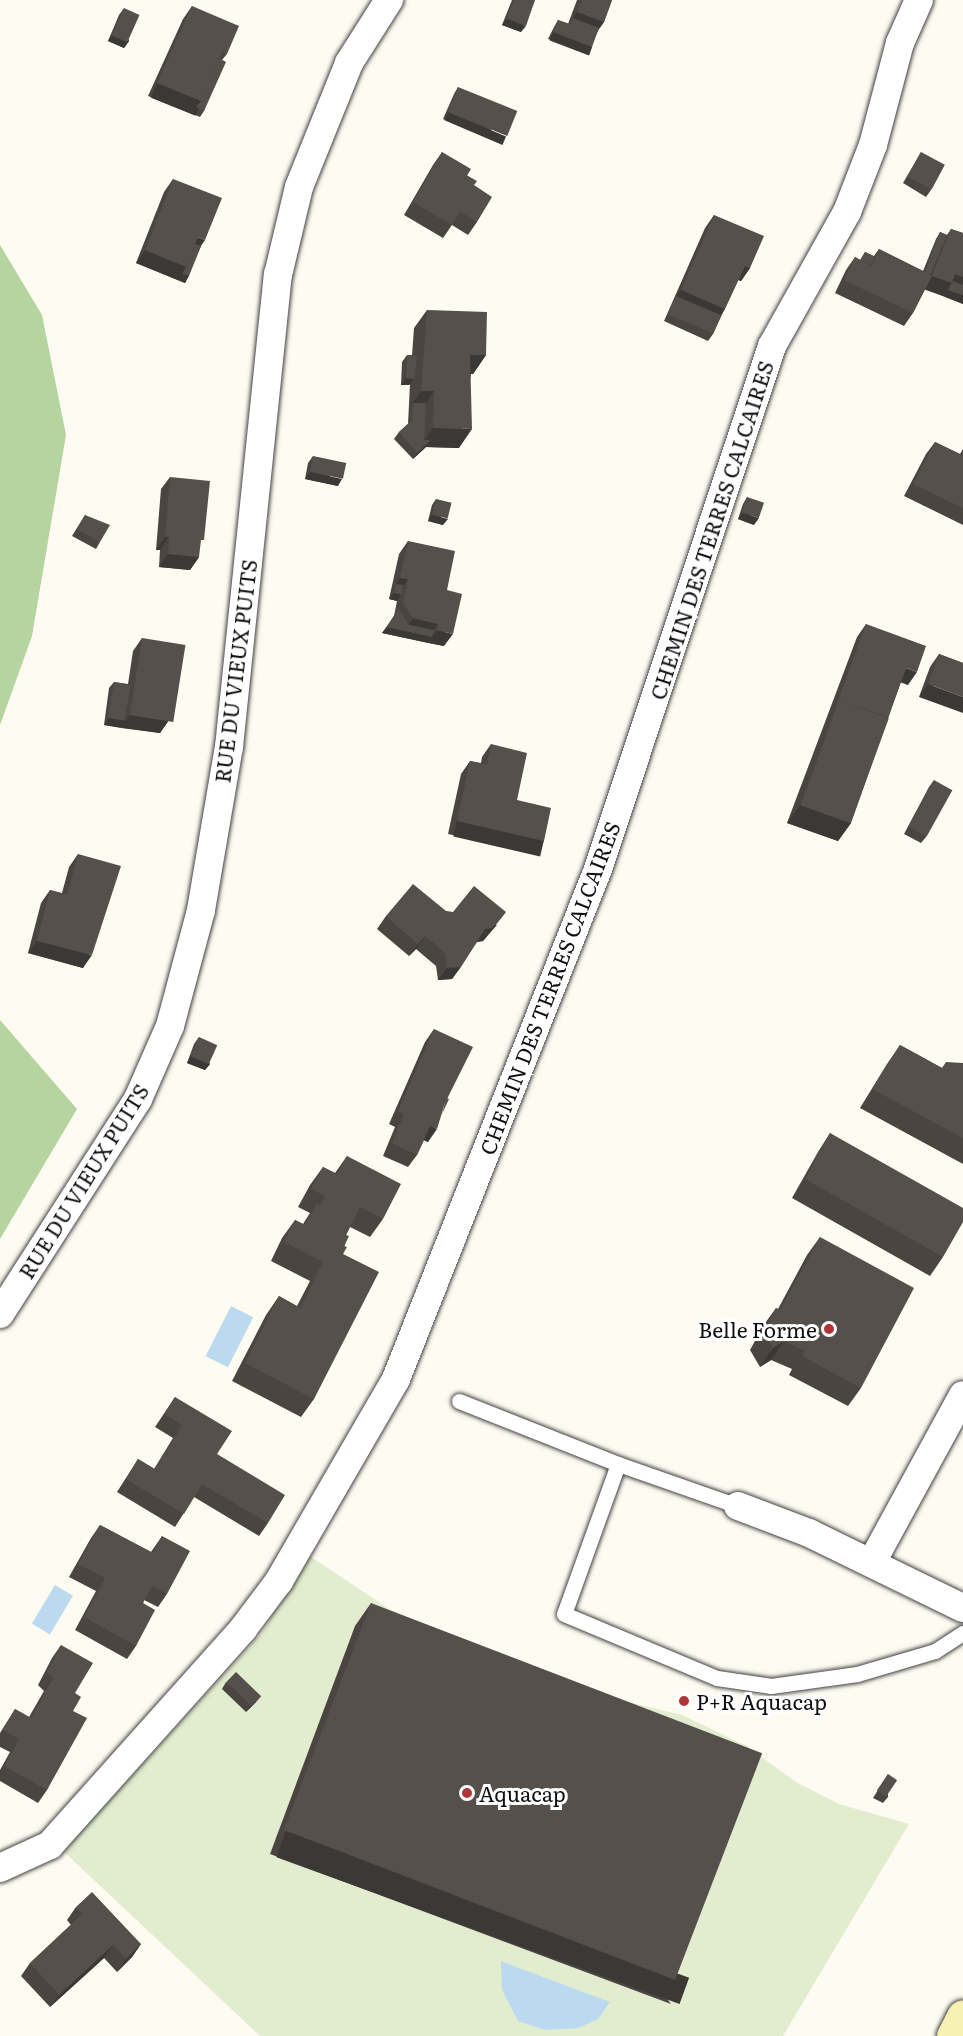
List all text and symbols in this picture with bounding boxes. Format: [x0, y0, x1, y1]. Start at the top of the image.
street label: CHEMIN DES TERRES CALCAIRES [644, 357, 778, 703]
street label: RUE DU VIEUX PUITS [209, 558, 261, 784]
street label: CHEMIN DES TERRES CALCAIRES [474, 818, 624, 1158]
street label: RUE DU VIEUX PUITS [13, 1079, 153, 1283]
place label: Belle Forme [698, 1316, 817, 1342]
marker: Belle Forme [822, 1322, 836, 1336]
place label: P+R Aquacap [696, 1688, 827, 1714]
marker: P+R Aquacap [677, 1694, 691, 1708]
place label: Aquacap [479, 1780, 566, 1806]
marker: Aquacap [460, 1786, 474, 1800]

